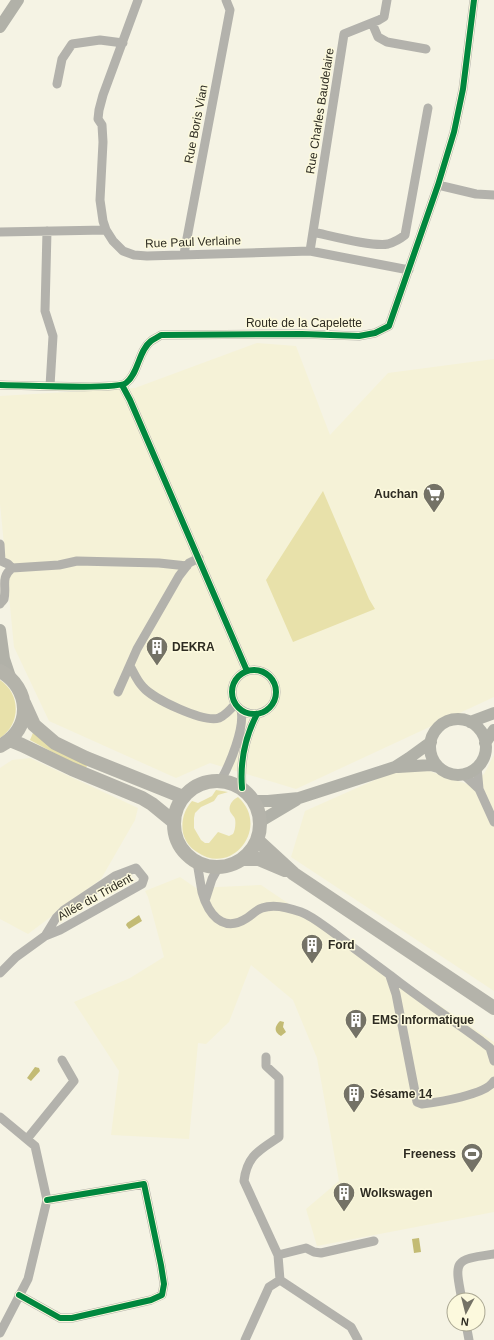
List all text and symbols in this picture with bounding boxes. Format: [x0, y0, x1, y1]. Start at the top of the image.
street label: Rue Charles Baudelaire [303, 47, 337, 175]
street label: Rue Boris Vian [182, 83, 210, 165]
street label: Rue Paul Verlaine [145, 233, 242, 251]
street label: Route de la Capelette [246, 316, 362, 330]
supermarket icon: Auchan [421, 481, 447, 514]
place label: Auchan [374, 487, 418, 501]
building icon: DEKRA [144, 634, 170, 667]
place label: DEKRA [172, 640, 215, 654]
street label: Allée du Trident [55, 870, 135, 923]
building icon: Ford [299, 932, 325, 965]
place label: Ford [328, 938, 355, 952]
building icon: EMS Informatique [343, 1007, 369, 1040]
place label: EMS Informatique [372, 1013, 474, 1027]
building icon: Sésame 14 [341, 1081, 367, 1114]
place label: Sésame 14 [370, 1087, 432, 1101]
sports icon: Freeness [459, 1141, 485, 1174]
place label: Freeness [403, 1147, 456, 1161]
building icon: Wolkswagen [331, 1180, 357, 1213]
place label: Wolkswagen [360, 1186, 432, 1200]
north arrow [446, 1292, 486, 1332]
text: N [460, 1315, 469, 1328]

